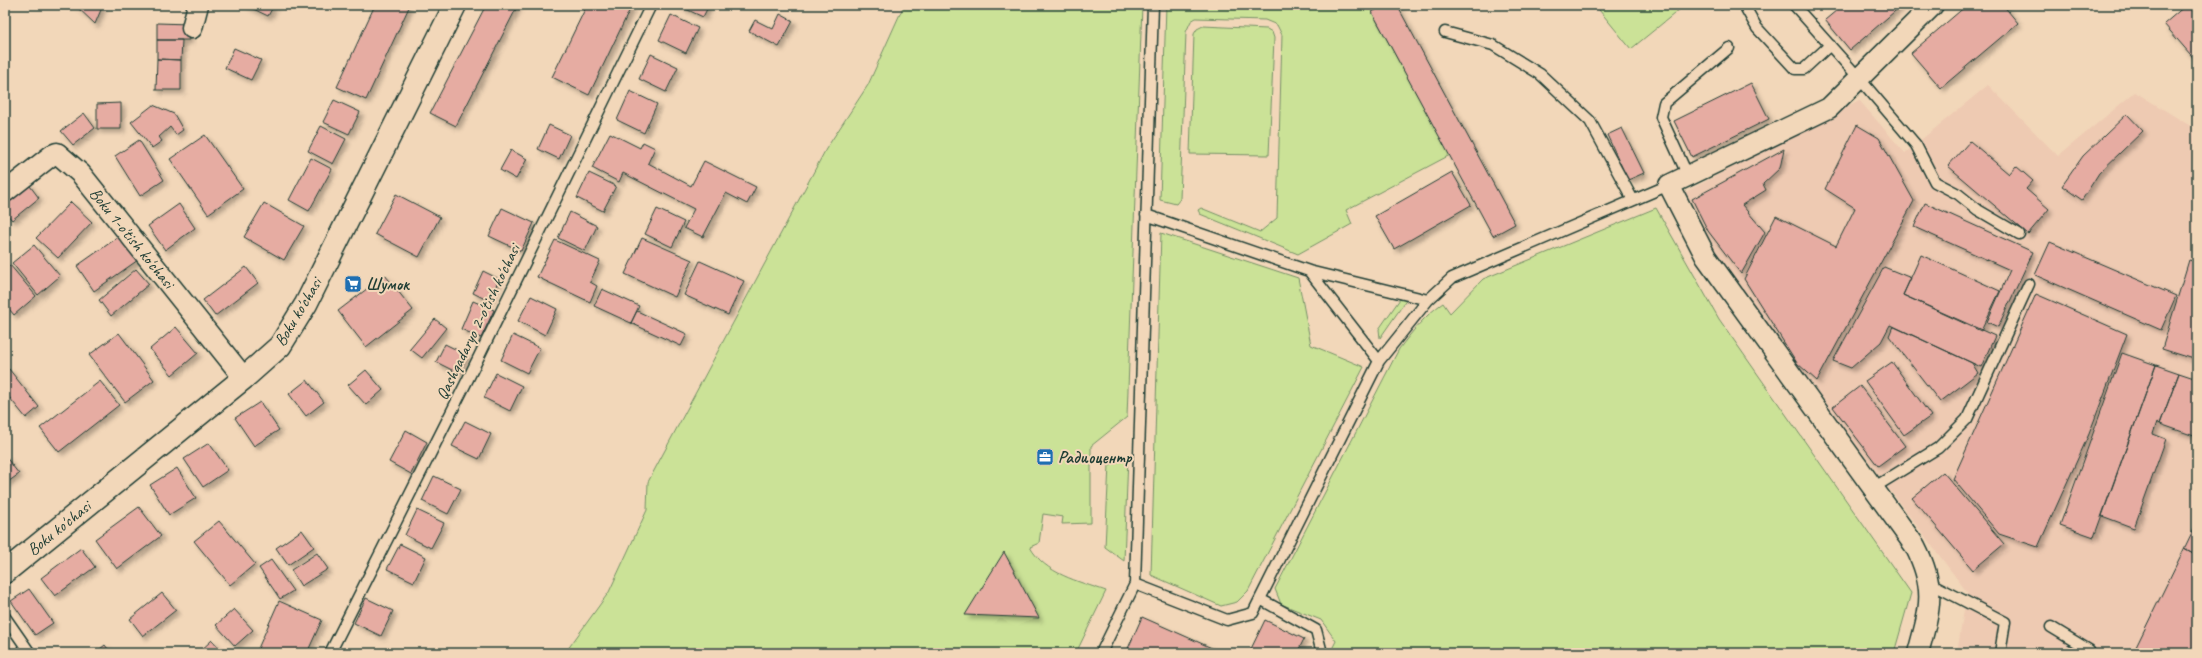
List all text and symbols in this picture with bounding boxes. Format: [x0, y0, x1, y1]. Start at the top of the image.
street label: Boku 1-o'tish ko'chasi [85, 183, 180, 294]
street label: Qashqadaryo 2-o'tish ko'chasi [431, 239, 526, 403]
street label: Boku ko'chasi [269, 273, 327, 350]
supermarket icon: Шумок [343, 274, 363, 294]
place label: Шумок [366, 274, 410, 295]
office icon: Радиоцентр [1035, 447, 1055, 467]
place label: Радиоцентр [1058, 447, 1132, 468]
street label: Boku ko'chasi [23, 495, 96, 560]

